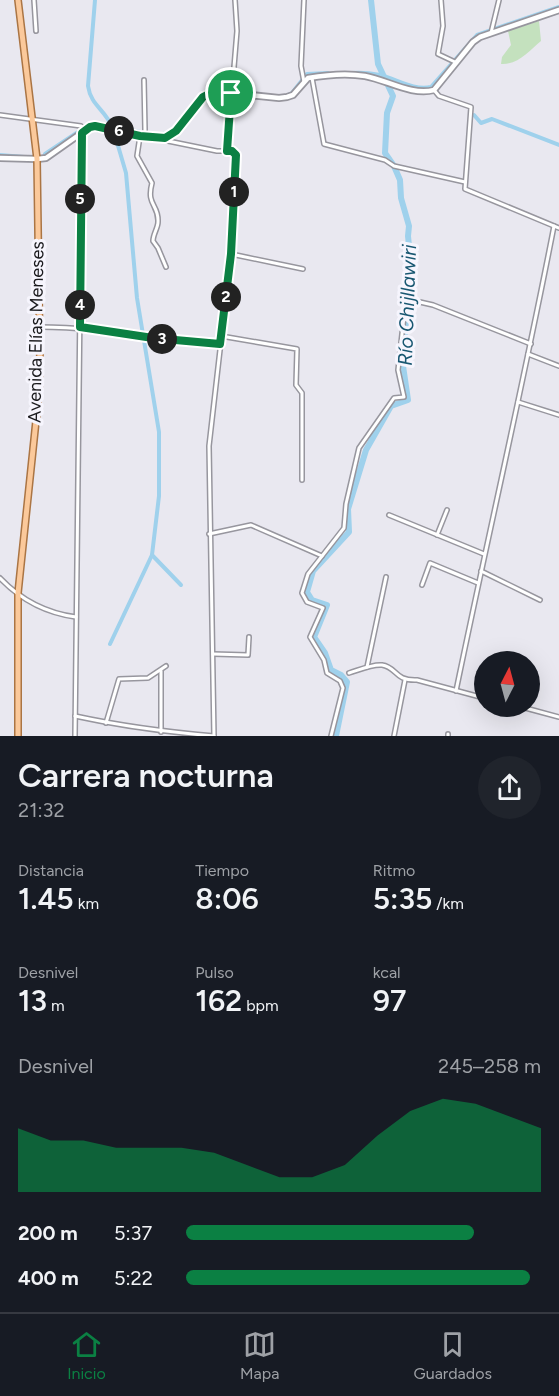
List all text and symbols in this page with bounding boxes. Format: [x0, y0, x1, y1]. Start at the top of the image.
pin [205, 67, 256, 118]
icon: arrive [214, 76, 247, 109]
pin: 6 [104, 116, 134, 146]
text: 6 [114, 121, 124, 140]
pin: 1 [219, 177, 249, 207]
text: 1 [231, 182, 237, 201]
pin: 5 [65, 184, 95, 214]
text: 5 [75, 189, 85, 208]
street label: Avenida Elías Meneses [23, 241, 49, 423]
water label: Río Chijllawiri [393, 243, 421, 366]
pin: 2 [211, 282, 241, 312]
text: 2 [221, 287, 231, 306]
pin: 4 [65, 290, 95, 320]
text: 4 [75, 295, 85, 314]
pin: 3 [147, 324, 177, 354]
text: 3 [158, 329, 166, 348]
north arrow [474, 651, 540, 717]
map controls [474, 651, 540, 717]
text: Carrera nocturna [18, 756, 274, 795]
button: share [478, 756, 541, 819]
text: 21:32 [18, 798, 65, 822]
text: Distancia [18, 861, 84, 880]
text: Tiempo [195, 861, 249, 880]
text: Ritmo [373, 861, 415, 880]
text: 1.45 [18, 880, 74, 917]
text: 8:06 [195, 880, 259, 917]
text: 5:35 [373, 880, 432, 917]
text: km [74, 894, 99, 913]
text: /km [432, 894, 464, 913]
text: Desnivel [18, 963, 78, 982]
text: Pulso [195, 963, 234, 982]
text: kcal [373, 963, 401, 982]
text: 13 [18, 982, 47, 1019]
text: 162 [195, 982, 242, 1019]
text: 97 [373, 982, 406, 1019]
text: m [47, 996, 65, 1015]
text: bpm [242, 996, 279, 1015]
text: Desnivel [18, 1054, 93, 1078]
text: 245–258 m [438, 1054, 541, 1078]
text: 200 m [18, 1221, 78, 1245]
text: 5:37 [114, 1221, 152, 1245]
text: 400 m [18, 1266, 79, 1290]
text: 5:22 [114, 1266, 153, 1290]
tab: Inicio [67, 1328, 106, 1383]
tab: Mapa [240, 1328, 279, 1383]
tab: Guardados [414, 1328, 492, 1383]

